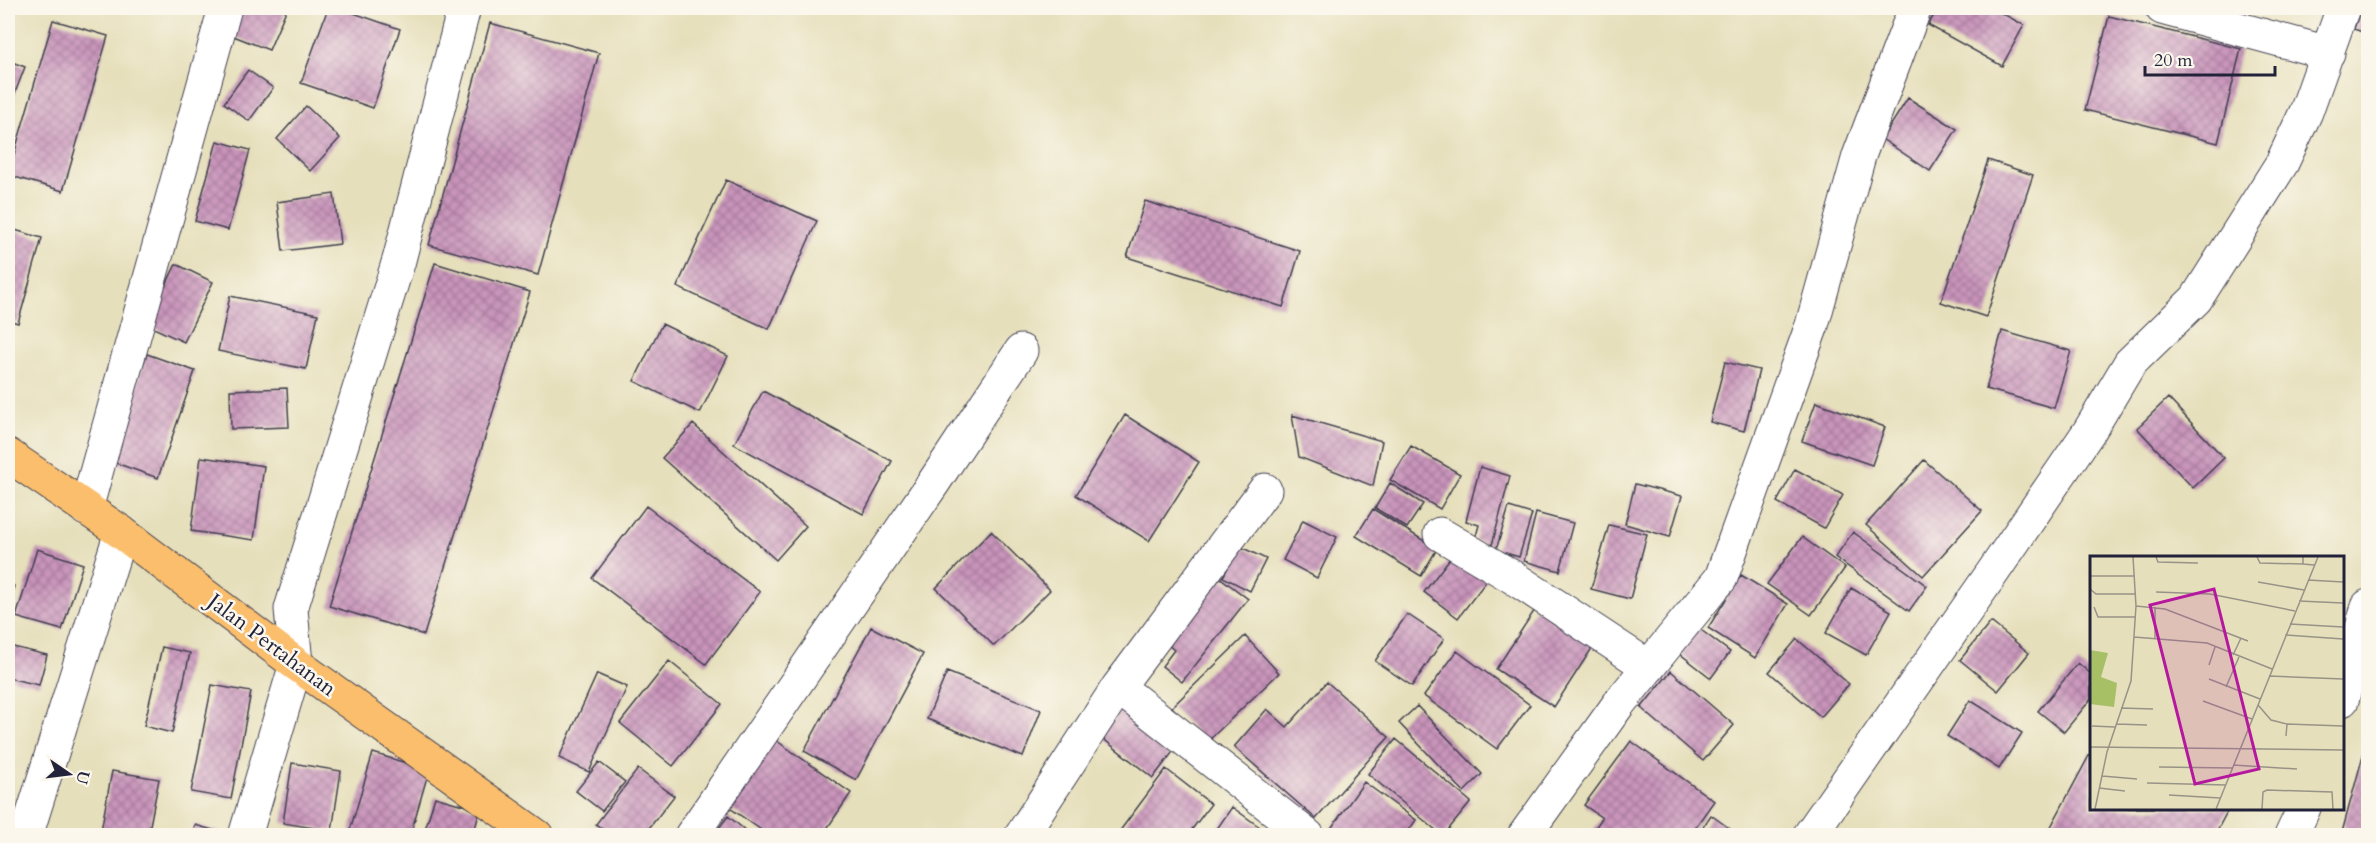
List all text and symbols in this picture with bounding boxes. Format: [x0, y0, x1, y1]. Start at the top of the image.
scale bar [2145, 39, 2276, 77]
text: 20 m [2154, 48, 2193, 73]
inset map [2090, 556, 2343, 810]
street label: Jalan Pertahanan [199, 585, 343, 704]
north arrow [39, 744, 99, 804]
text: U [70, 768, 95, 786]

